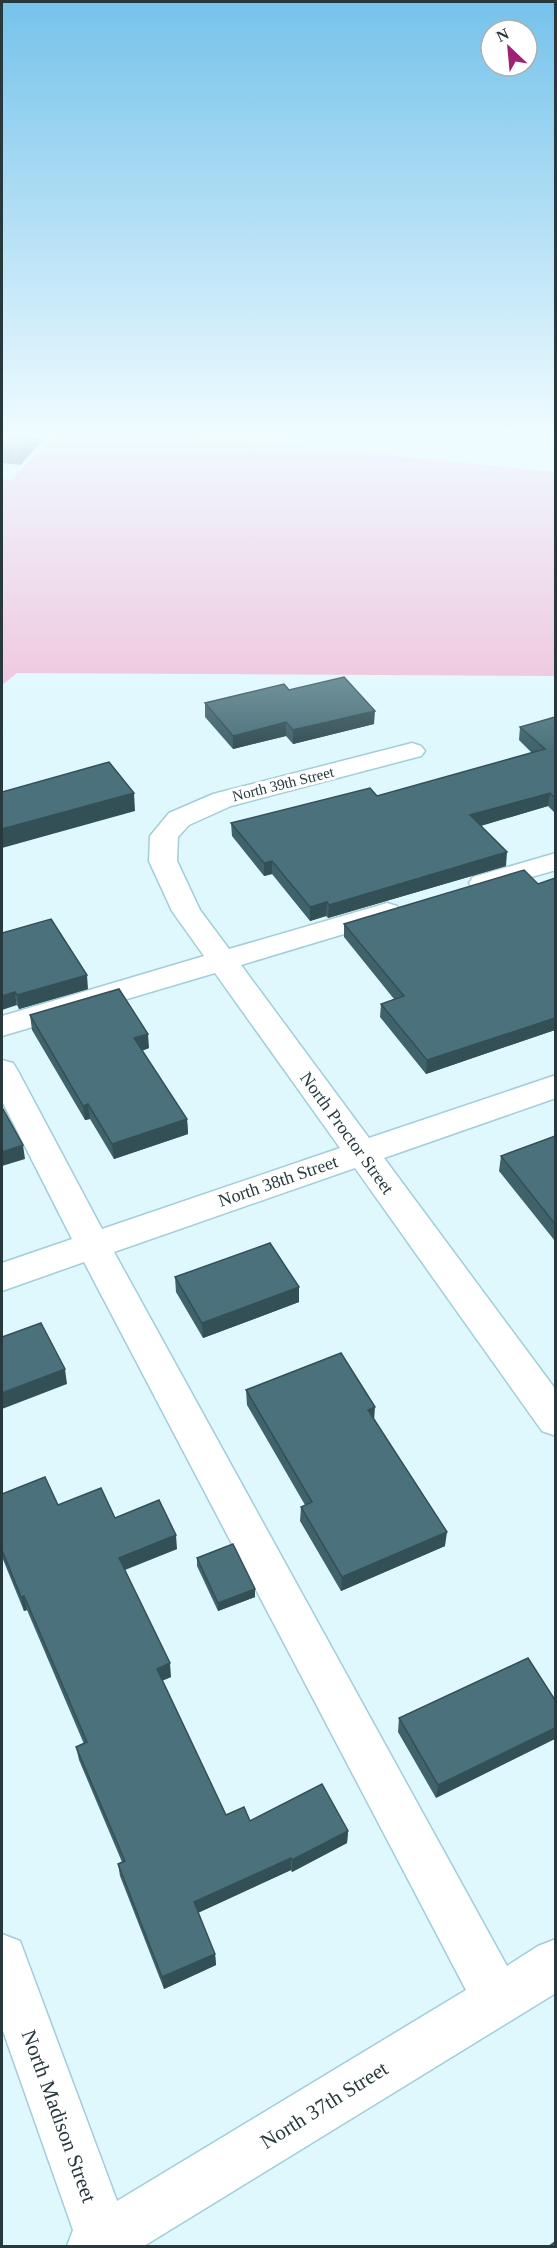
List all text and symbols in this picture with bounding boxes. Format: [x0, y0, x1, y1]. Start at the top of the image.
north arrow [479, 18, 539, 78]
text: N [494, 25, 512, 45]
street label: North 39th Street [231, 763, 336, 804]
street label: North Proctor Street [296, 1068, 398, 1198]
street label: North 38th Street [216, 1151, 340, 1211]
street label: North Madison Street [17, 2026, 101, 2206]
street label: North 37th Street [256, 2056, 392, 2154]

